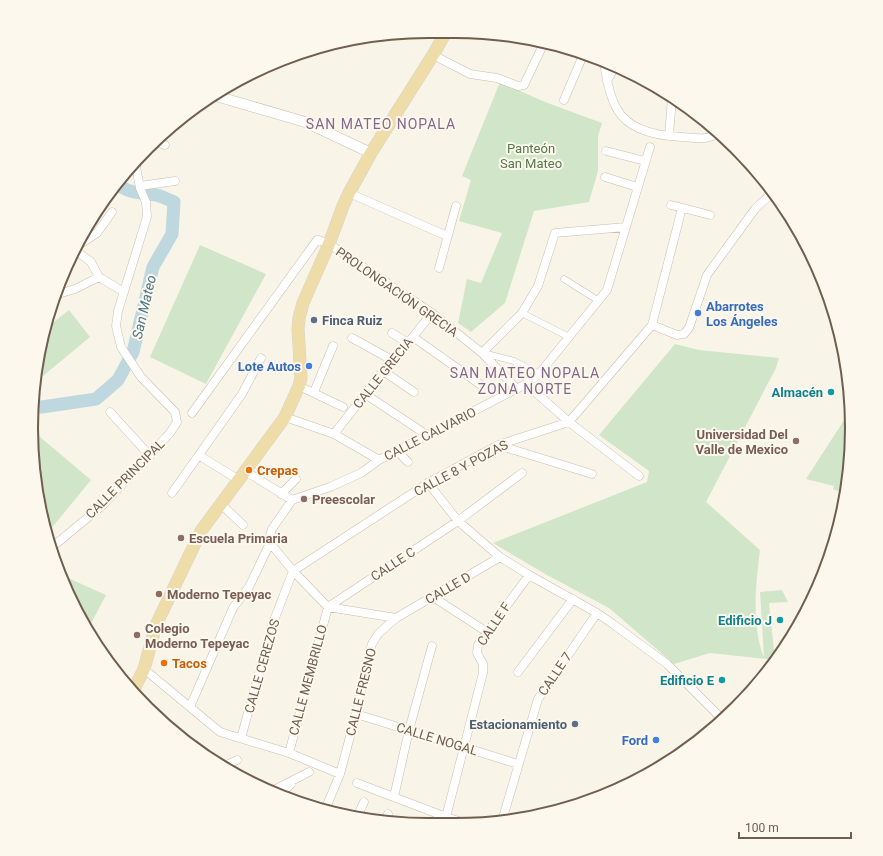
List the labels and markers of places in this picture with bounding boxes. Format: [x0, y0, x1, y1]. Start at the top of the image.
place label: Abarrotes Los Ángeles [706, 299, 778, 329]
marker: Abarrotes Los Ángeles [693, 308, 703, 318]
place label: Finca Ruiz [322, 313, 383, 328]
marker: Finca Ruiz [309, 315, 319, 325]
place label: Lote Autos [238, 359, 301, 374]
marker: Lote Autos [304, 361, 314, 371]
place label: Almacén [772, 385, 823, 400]
marker: Almacén [826, 387, 836, 397]
place label: Universidad Del Valle de Mexico [696, 427, 788, 457]
marker: Universidad Del Valle de Mexico [791, 436, 801, 446]
place label: Crepas [257, 463, 298, 478]
marker: Crepas [244, 465, 254, 475]
place label: Preescolar [312, 492, 375, 507]
marker: Preescolar [299, 494, 309, 504]
place label: Escuela Primaria [189, 531, 288, 546]
marker: Escuela Primaria [176, 533, 186, 543]
place label: Moderno Tepeyac [167, 587, 271, 602]
marker: Moderno Tepeyac [154, 589, 164, 599]
place label: Edificio J [718, 613, 772, 628]
marker: Edificio J [775, 615, 785, 625]
place label: Colegio Moderno Tepeyac [145, 621, 249, 651]
marker: Colegio Moderno Tepeyac [132, 630, 142, 640]
place label: Tacos [172, 656, 207, 671]
marker: Tacos [159, 658, 169, 668]
place label: Edificio E [660, 673, 715, 688]
marker: Edificio E [717, 675, 727, 685]
place label: Estacionamiento [469, 717, 567, 732]
marker: Estacionamiento [570, 719, 580, 729]
place label: Ford [622, 733, 648, 748]
marker: Ford [651, 735, 661, 745]

